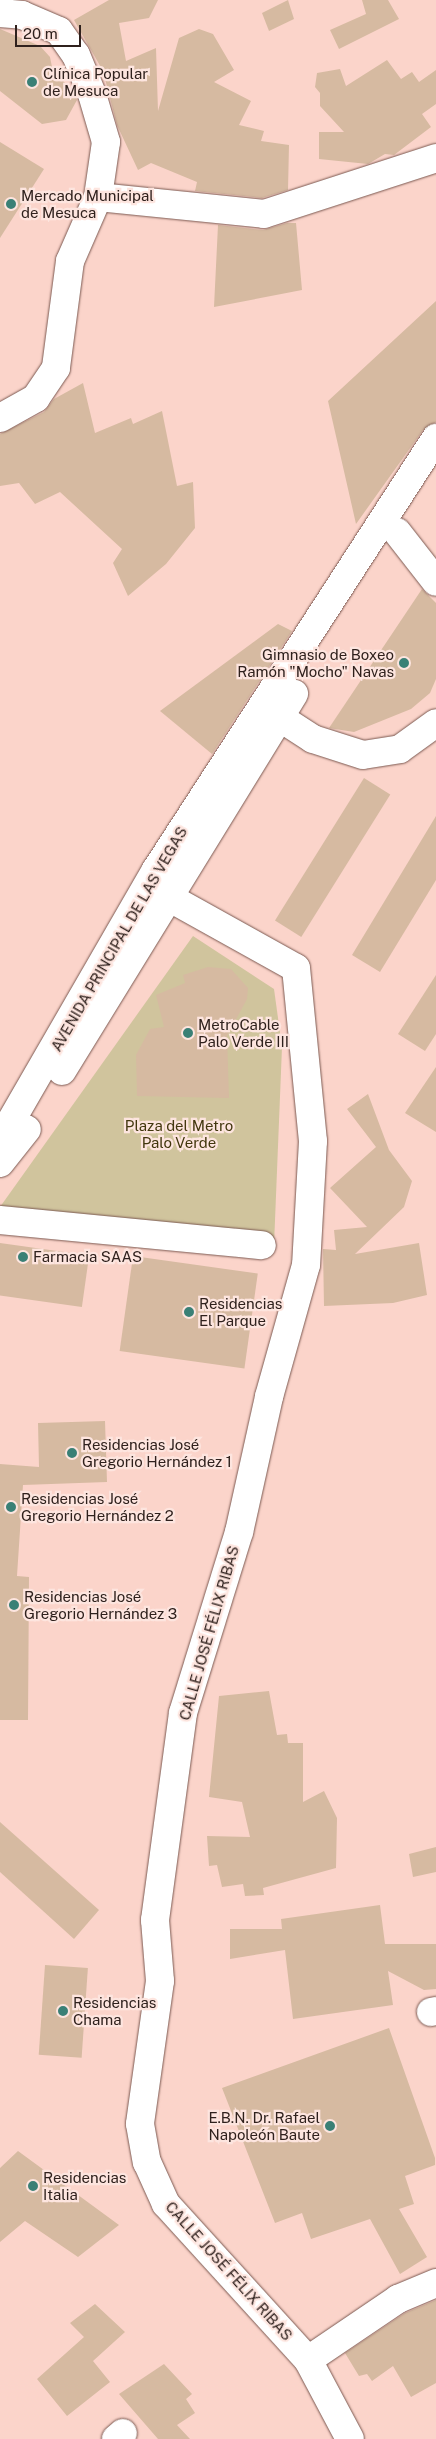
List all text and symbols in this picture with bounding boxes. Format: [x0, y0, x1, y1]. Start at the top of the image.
scale bar [18, 15, 84, 47]
text: 20 m [23, 25, 58, 42]
place label: Clínica Popular de Mesuca [43, 64, 148, 99]
marker: Clínica Popular de Mesuca [25, 75, 39, 89]
place label: Mercado Municipal de Mesuca [21, 186, 154, 221]
marker: Mercado Municipal de Mesuca [5, 198, 17, 210]
place label: Gimnasio de Boxeo Ramón "Mocho" Navas [237, 645, 394, 680]
marker: Gimnasio de Boxeo Ramón "Mocho" Navas [398, 657, 410, 669]
street label: AVENIDA PRINCIPAL DE LAS VEGAS [47, 823, 191, 1055]
place label: MetroCable Palo Verde III [198, 1015, 289, 1050]
marker: MetroCable Palo Verde III [182, 1027, 194, 1039]
park label: Plaza del Metro Palo Verde [125, 1116, 233, 1151]
place label: Farmacia SAAS [33, 1248, 142, 1266]
marker: Farmacia SAAS [17, 1251, 29, 1263]
place label: Residencias El Parque [199, 1294, 282, 1329]
marker: Residencias El Parque [183, 1306, 195, 1318]
place label: Residencias José Gregorio Hernández 1 [82, 1435, 232, 1470]
marker: Residencias José Gregorio Hernández 1 [66, 1447, 78, 1459]
place label: Residencias José Gregorio Hernández 2 [21, 1489, 174, 1524]
marker: Residencias José Gregorio Hernández 2 [5, 1501, 17, 1513]
street label: CALLE JOSÉ FÉLIX RIBAS [175, 1544, 243, 1722]
place label: Residencias José Gregorio Hernández 3 [24, 1587, 177, 1622]
marker: Residencias José Gregorio Hernández 3 [8, 1599, 20, 1611]
place label: Residencias Chama [73, 1993, 156, 2028]
marker: Residencias Chama [57, 2005, 69, 2017]
place label: E.B.N. Dr. Rafael Napoleón Baute [208, 2108, 320, 2143]
marker: E.B.N. Dr. Rafael Napoleón Baute [324, 2120, 336, 2132]
place label: Residencias Italia [43, 2168, 126, 2203]
marker: Residencias Italia [27, 2180, 39, 2192]
street label: CALLE JOSÉ FÉLIX RIBAS [162, 2198, 296, 2344]

